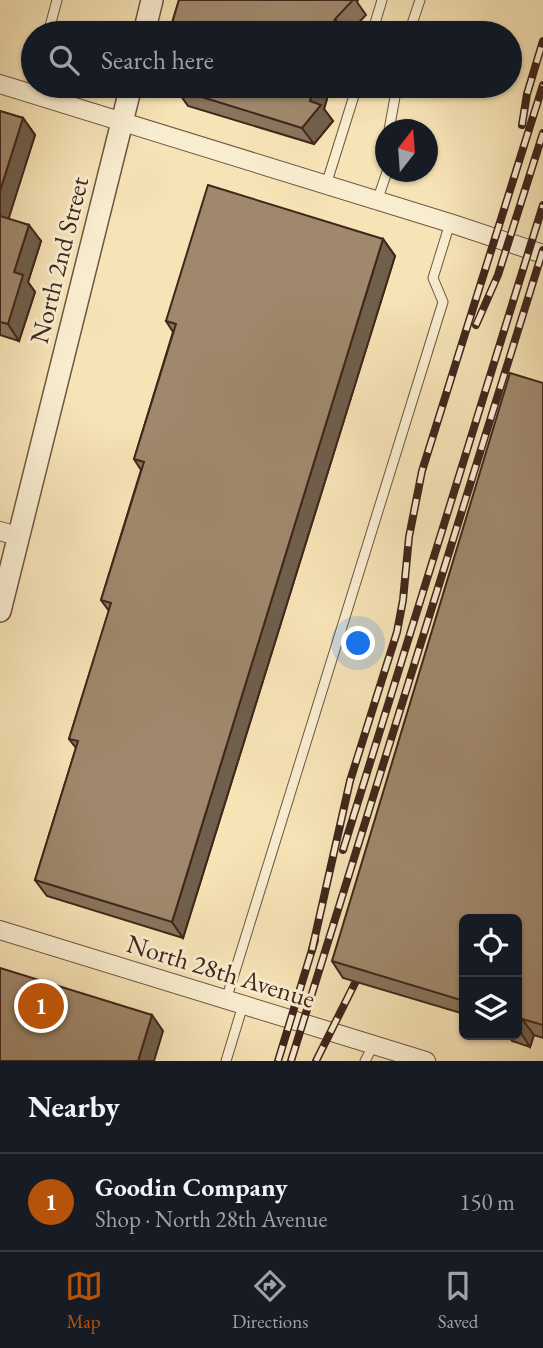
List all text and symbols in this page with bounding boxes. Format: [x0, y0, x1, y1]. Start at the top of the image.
search box [21, 21, 522, 98]
icon: search [45, 41, 83, 79]
text: Search here [101, 43, 214, 77]
north arrow [375, 119, 438, 182]
street label: North 2nd Street [22, 173, 96, 347]
your location [341, 626, 375, 660]
map controls [459, 914, 522, 1040]
button: locate [459, 914, 522, 977]
street label: North 28th Avenue [123, 926, 319, 1016]
button: layers [459, 977, 522, 1040]
pin: 1 [18, 980, 64, 1032]
text: Nearby [28, 1087, 120, 1126]
text: Goodin Company [95, 1170, 287, 1204]
text: 1 [45, 1187, 57, 1217]
text: 150 m [459, 1187, 515, 1217]
text: Shop · North 28th Avenue [95, 1204, 327, 1234]
tab: Map [65, 1267, 103, 1334]
tab: Directions [232, 1267, 308, 1334]
tab: Saved [438, 1267, 478, 1334]

